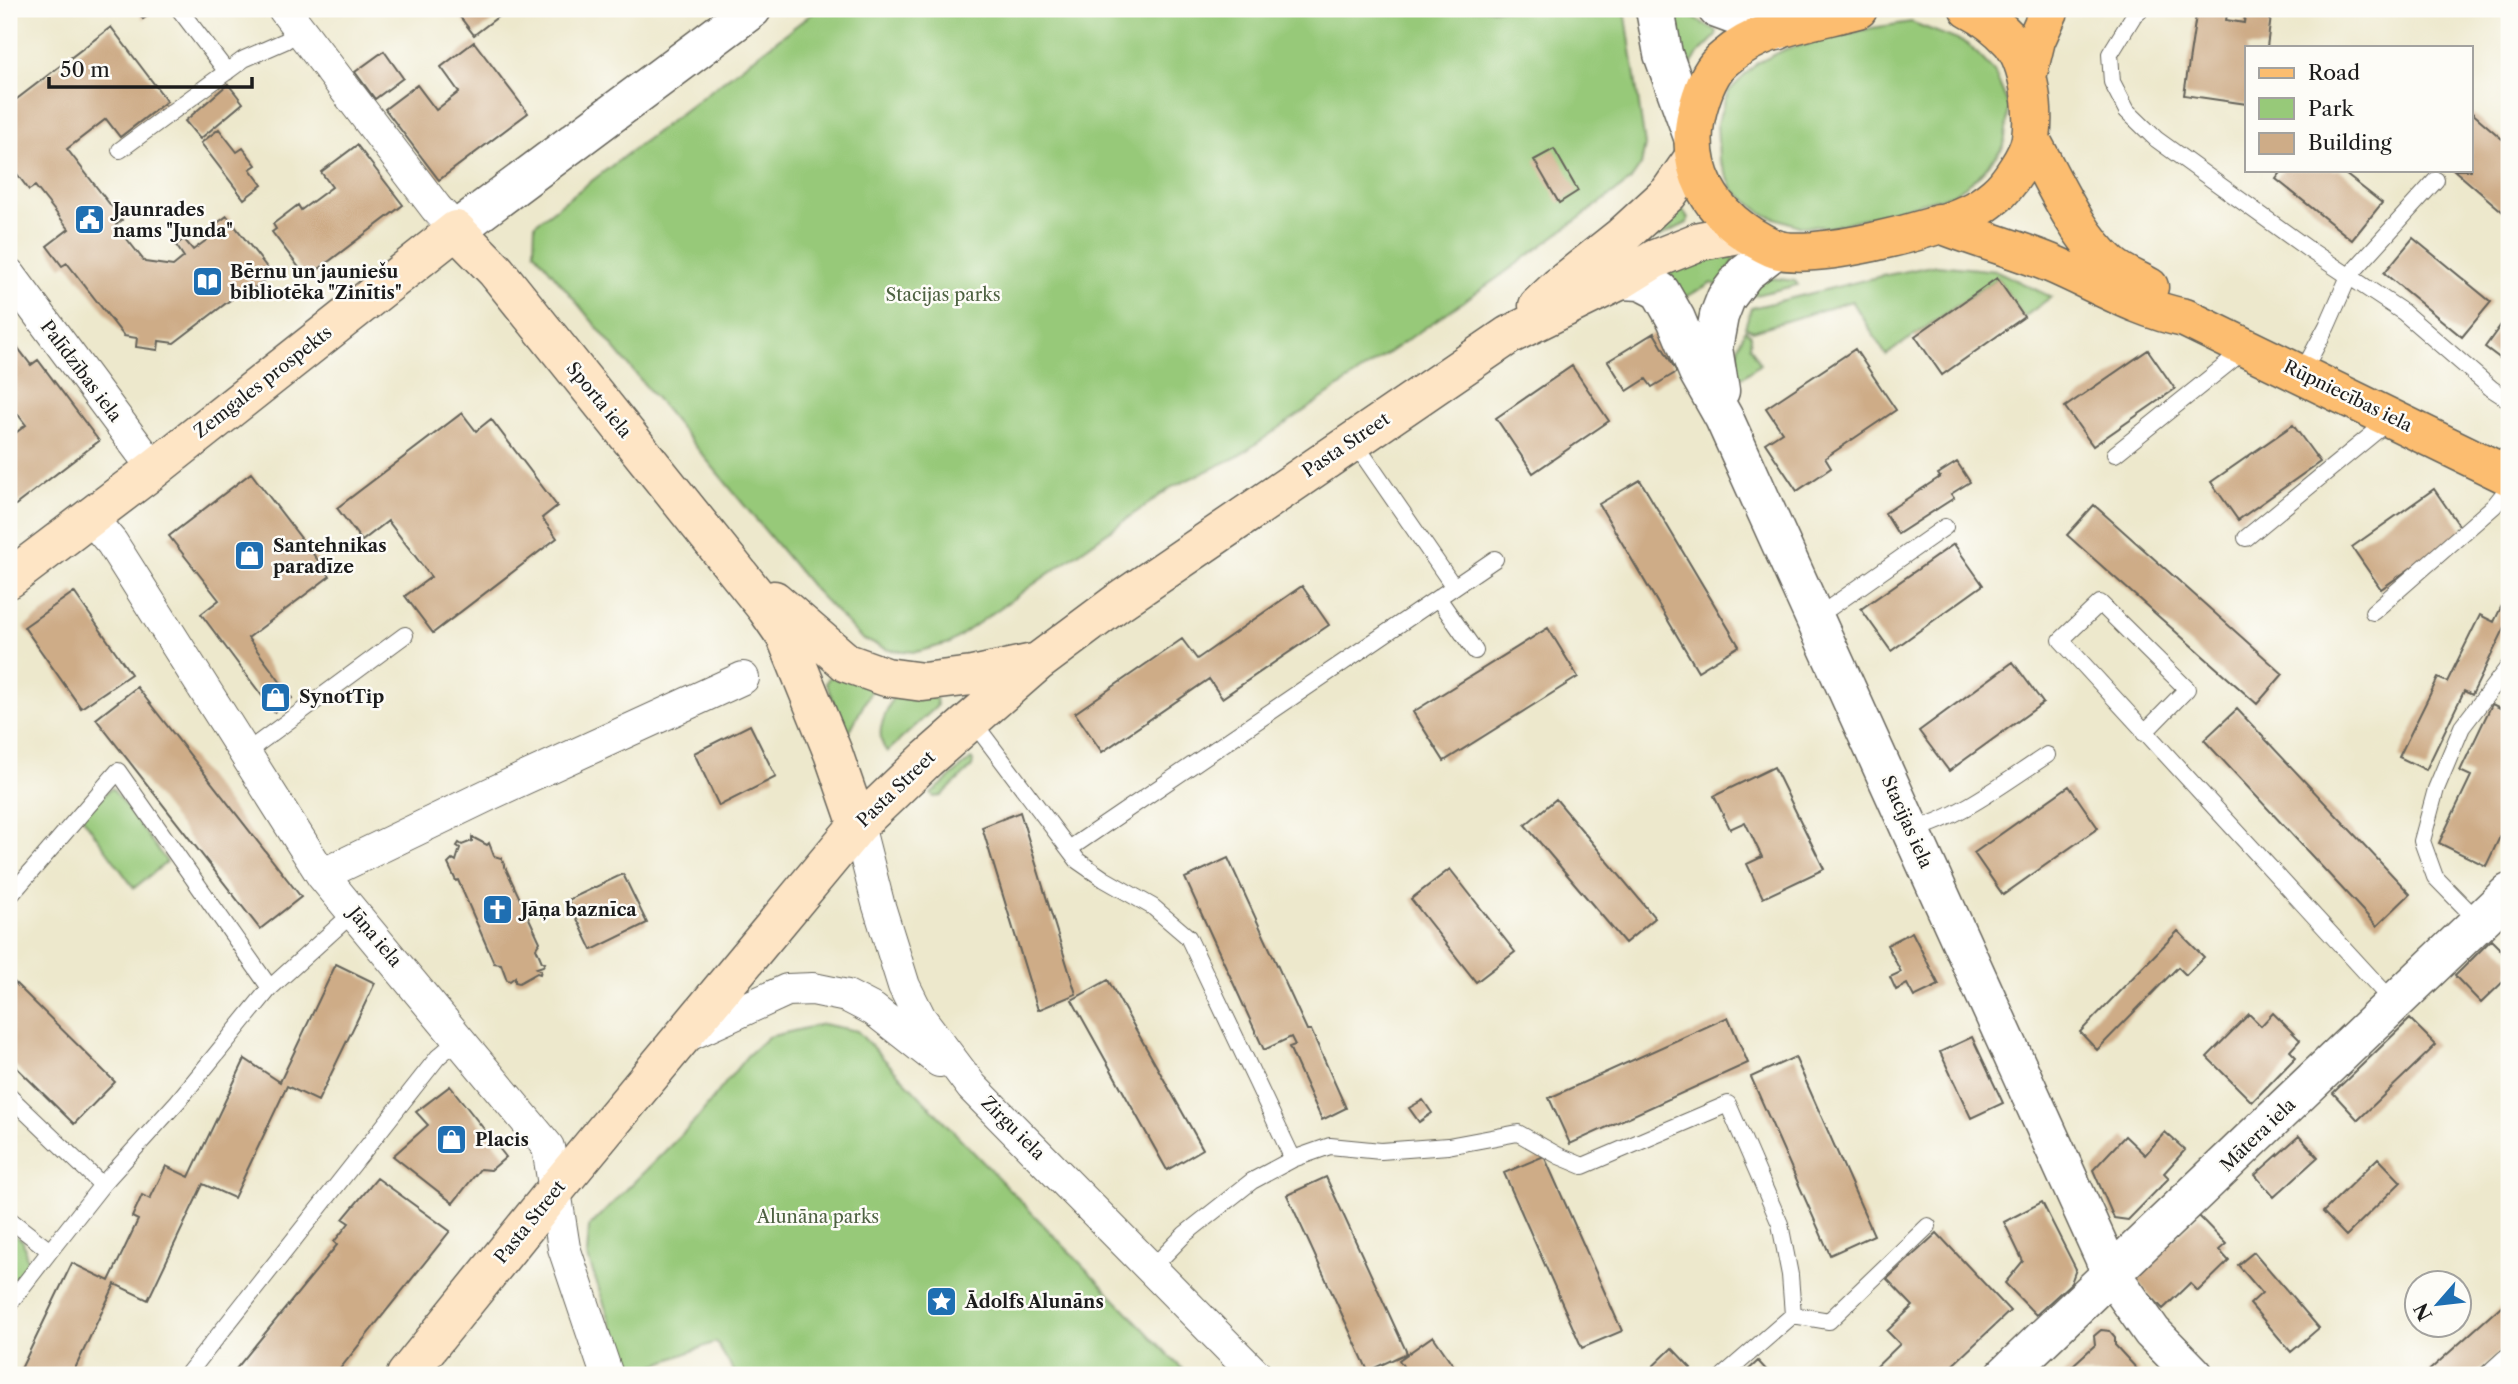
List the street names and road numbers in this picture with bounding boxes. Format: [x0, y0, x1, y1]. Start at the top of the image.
street label: Palīdzības iela [36, 316, 127, 426]
street label: Zemgales prospekts [190, 321, 336, 443]
street label: Rūpniecības iela [2280, 355, 2416, 437]
street label: Sporta iela [562, 358, 637, 443]
street label: Pasta Street [1298, 407, 1394, 482]
street label: Pasta Street [852, 746, 940, 832]
street label: Stacijas iela [1877, 772, 1937, 872]
street label: Jāņa iela [342, 900, 407, 972]
street label: Zirgu iela [977, 1092, 1050, 1165]
street label: Mātera iela [2216, 1093, 2301, 1176]
street label: Pasta Street [490, 1176, 571, 1268]

